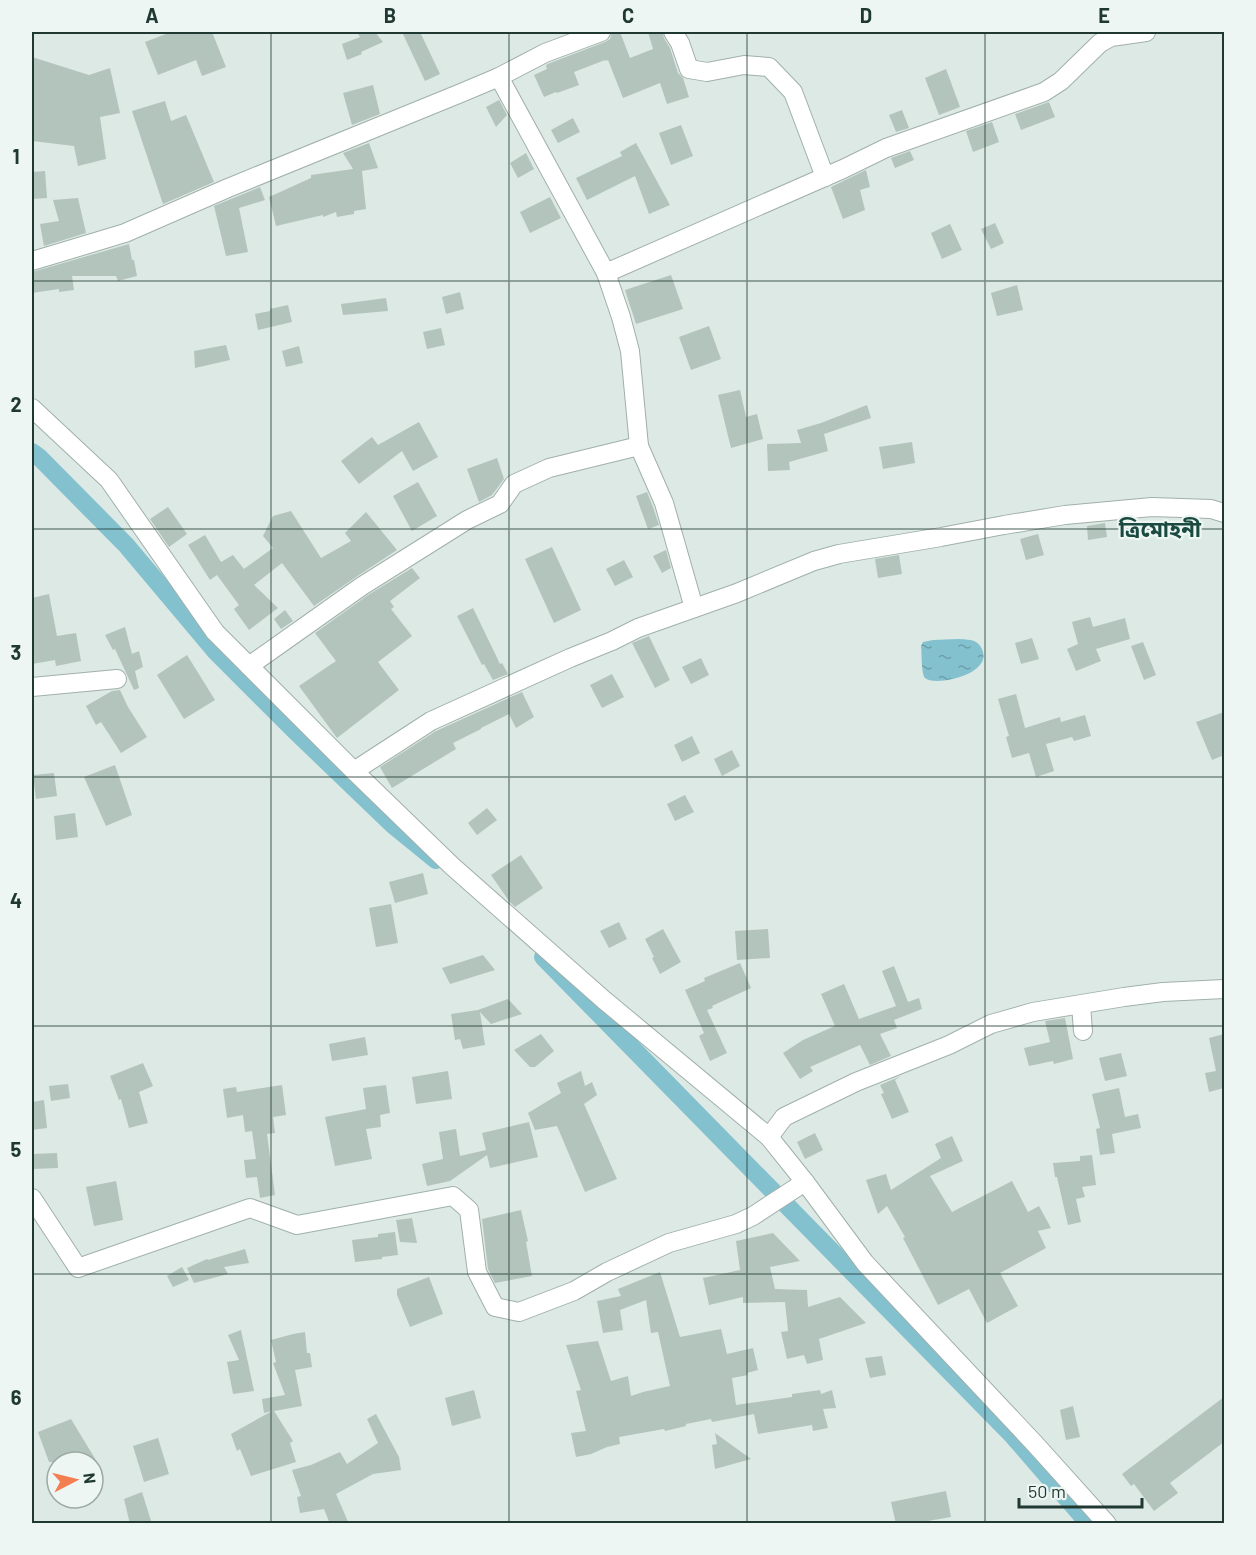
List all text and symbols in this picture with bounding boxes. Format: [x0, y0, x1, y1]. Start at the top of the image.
text: A [145, 3, 159, 27]
text: B [384, 3, 396, 27]
text: C [622, 3, 634, 27]
text: D [860, 3, 872, 27]
text: E [1098, 3, 1110, 27]
text: 1 [12, 144, 20, 168]
text: 2 [10, 392, 22, 416]
district label: ত্রিমোহনী [1118, 515, 1202, 541]
text: 3 [11, 640, 21, 664]
text: 4 [10, 888, 22, 912]
text: 5 [11, 1137, 22, 1161]
text: 6 [11, 1385, 22, 1409]
north arrow [45, 1450, 105, 1510]
scale bar [1019, 1471, 1142, 1509]
text: N [80, 1472, 100, 1485]
text: 50 m [1028, 1480, 1066, 1502]

